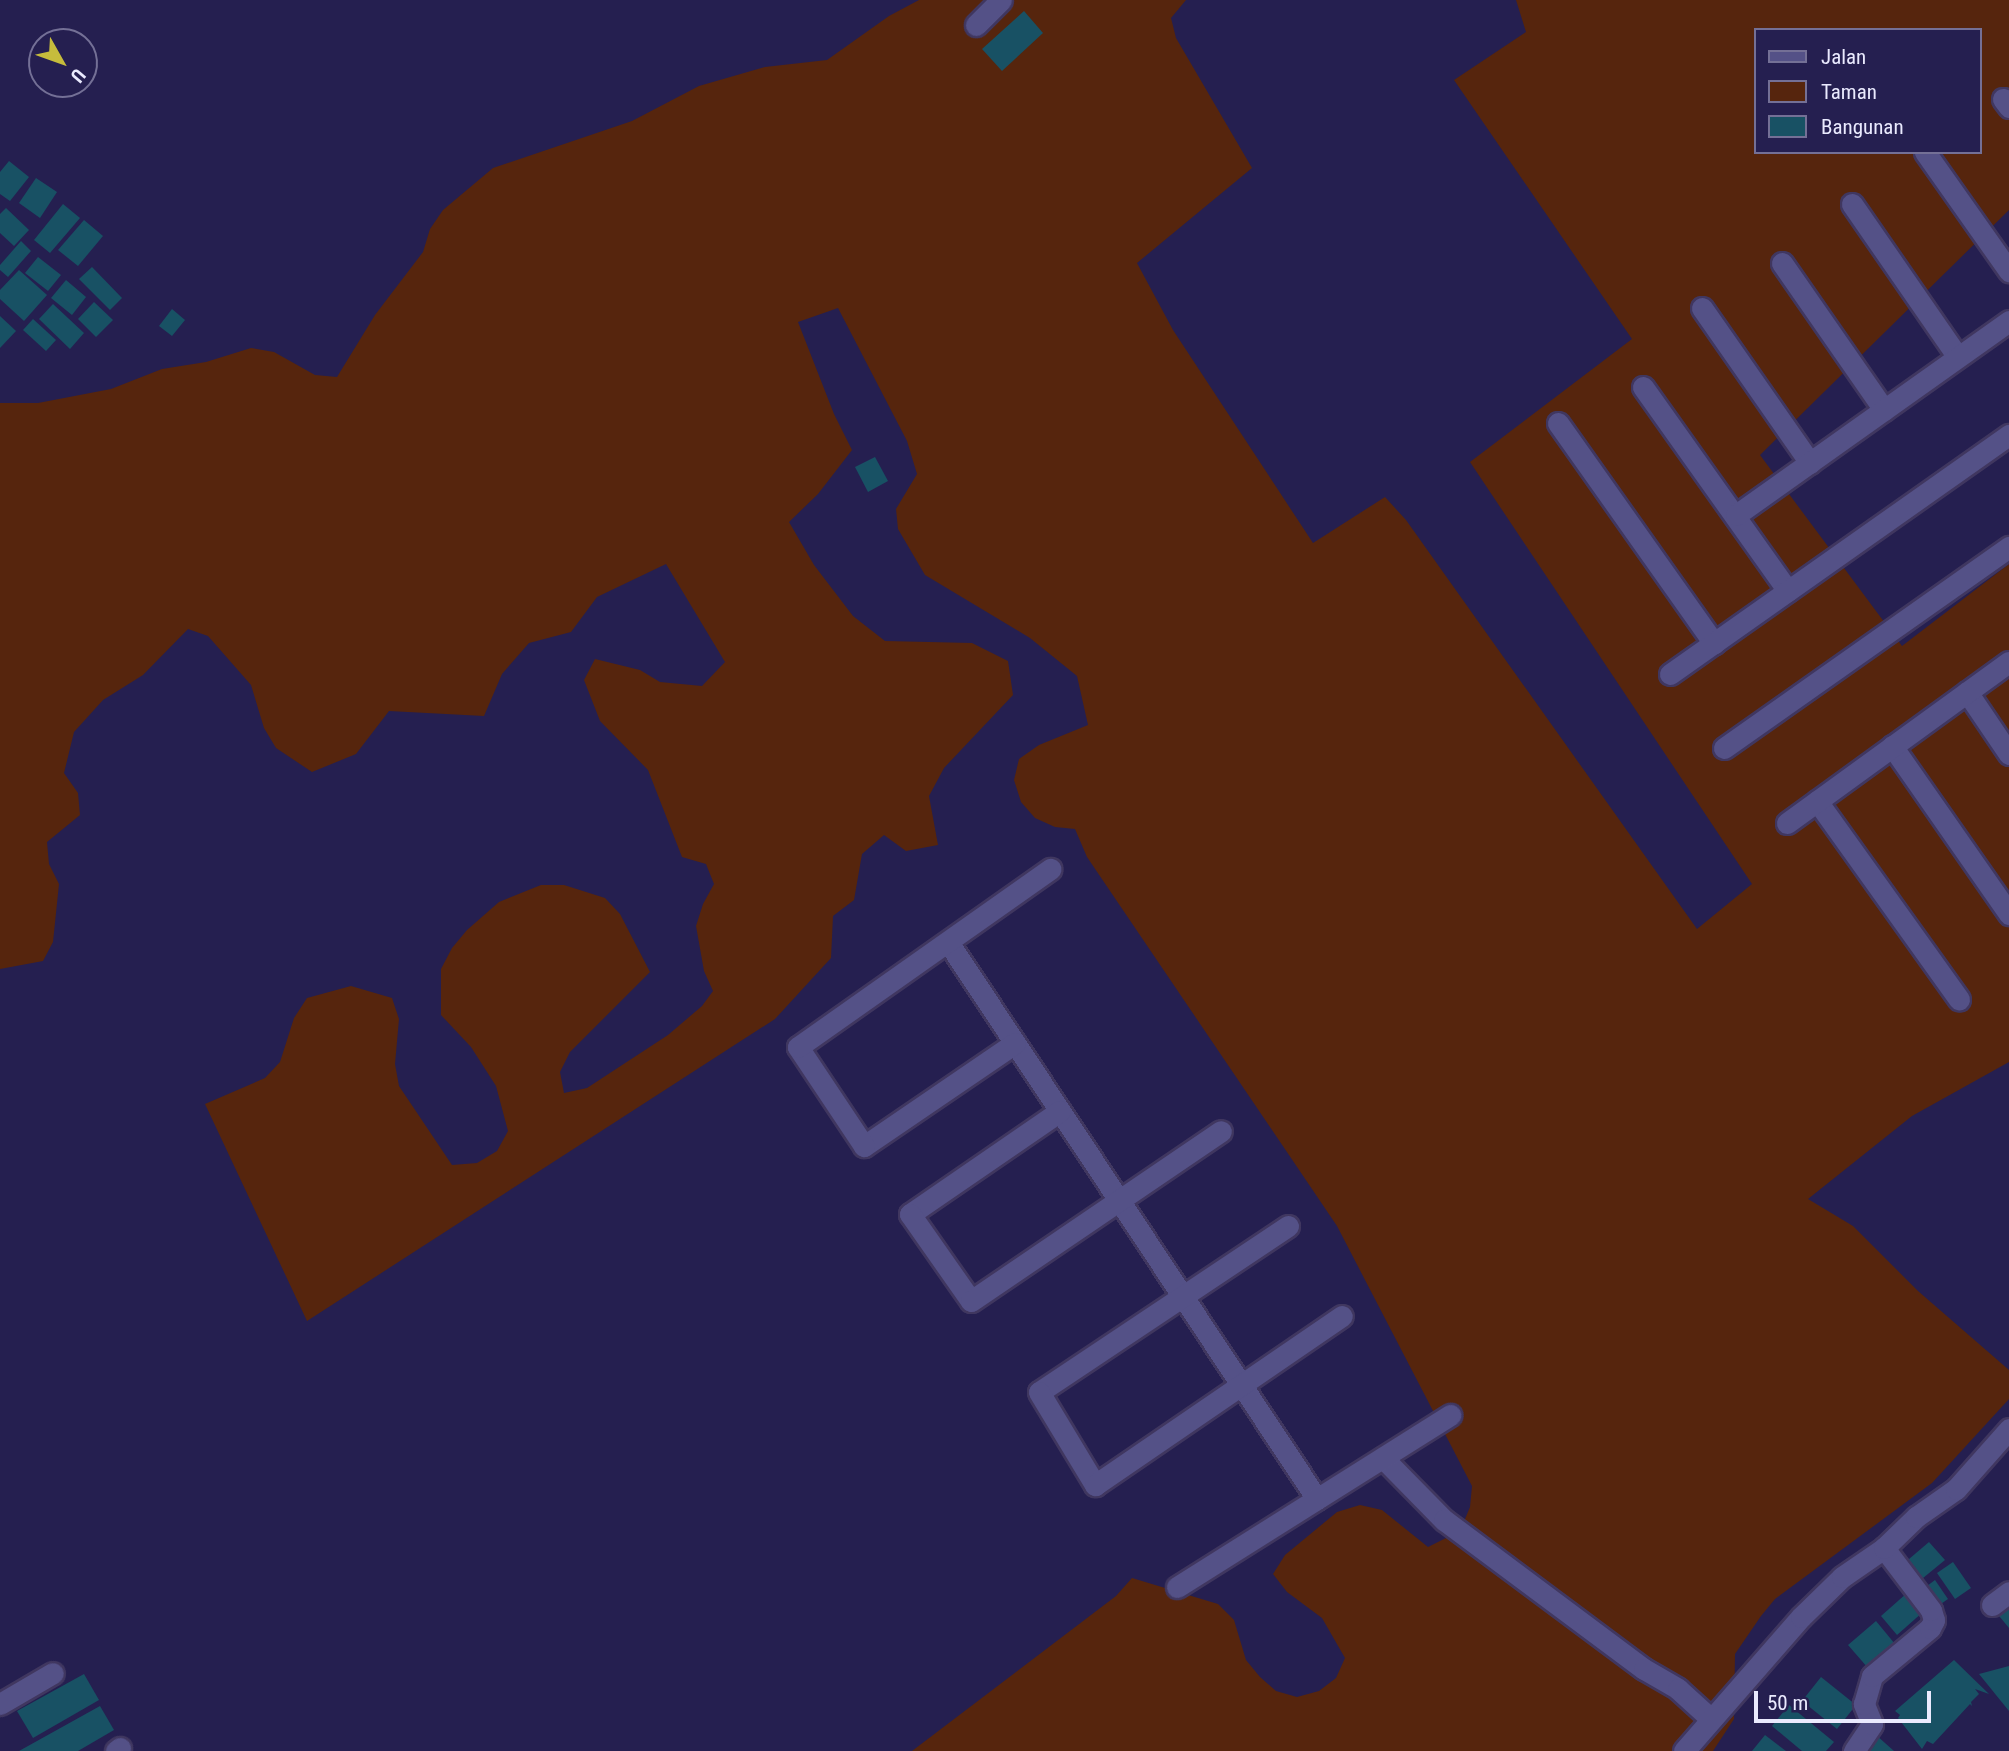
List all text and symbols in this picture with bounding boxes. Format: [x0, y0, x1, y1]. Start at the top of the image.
north arrow [28, 28, 98, 98]
legend [1754, 28, 1981, 154]
text: Jalan [1821, 45, 1866, 69]
text: U [66, 64, 90, 87]
text: Taman [1821, 80, 1877, 104]
text: Bangunan [1821, 115, 1904, 139]
scale bar [1757, 1678, 1934, 1722]
text: 50 m [1767, 1691, 1808, 1715]

